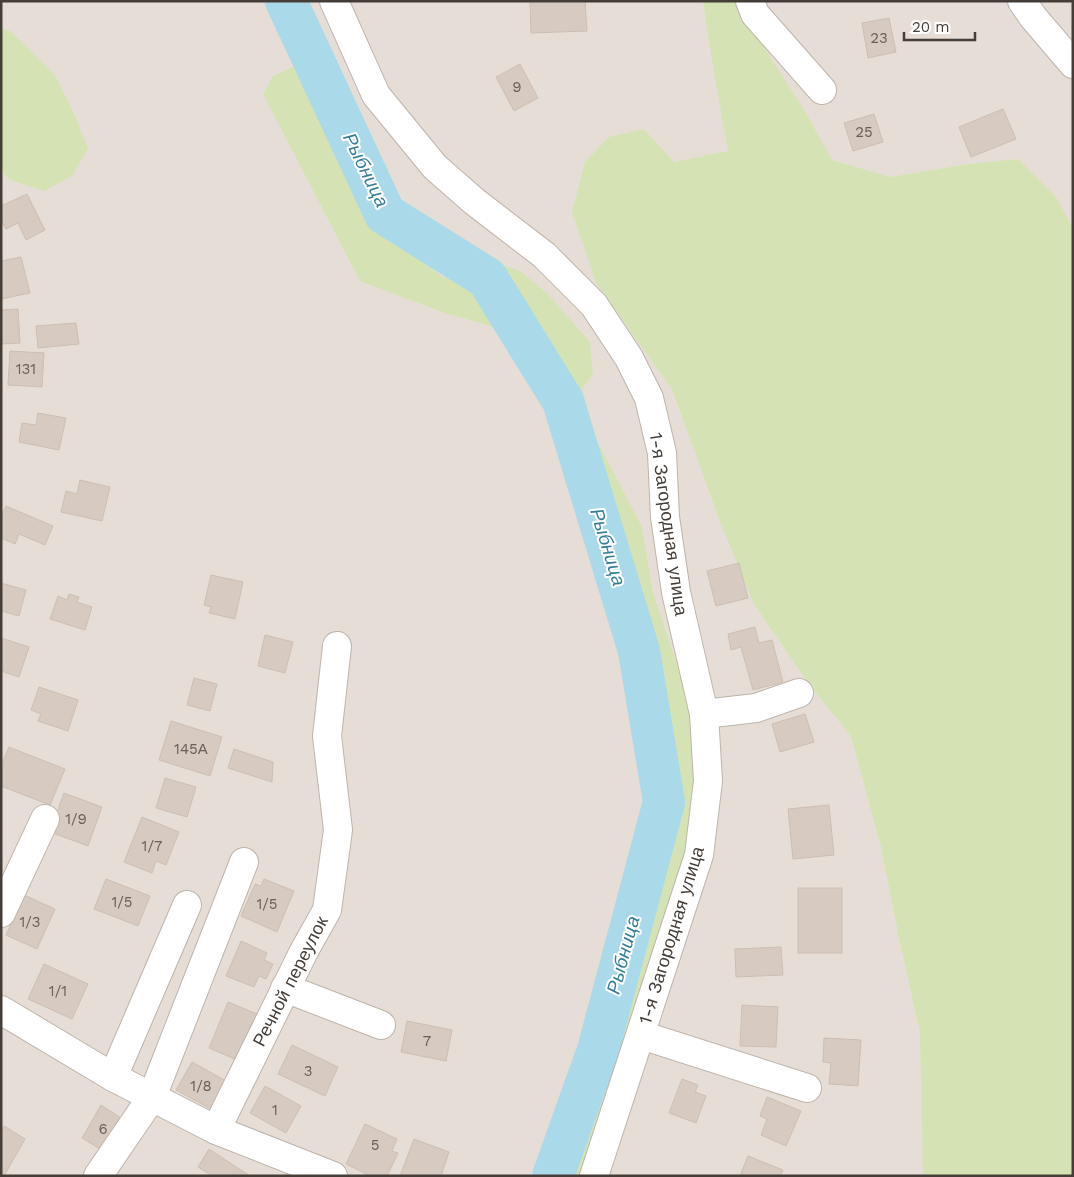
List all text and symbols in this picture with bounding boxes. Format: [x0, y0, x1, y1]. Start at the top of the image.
scale bar [904, 10, 975, 42]
text: 20 m [912, 18, 950, 36]
house number: 23 [870, 29, 888, 47]
house number: 9 [512, 78, 522, 96]
house number: 25 [855, 123, 873, 141]
water label: Рыбница [338, 129, 394, 211]
house number: 131 [16, 360, 36, 378]
street label: 1-я Загородная улица [646, 431, 692, 618]
water label: Рыбница [585, 505, 631, 589]
house number: 145А [174, 740, 208, 758]
house number: 1/9 [65, 810, 87, 828]
house number: 1/7 [142, 837, 162, 855]
street label: 1-я Загородная улица [634, 843, 708, 1026]
house number: 1/5 [111, 893, 133, 911]
house number: 1/5 [256, 895, 278, 913]
street label: Речной переулок [248, 912, 332, 1049]
house number: 1/3 [19, 913, 41, 931]
water label: Рыбница [602, 913, 644, 997]
house number: 1/1 [49, 982, 67, 1000]
house number: 7 [423, 1032, 431, 1050]
house number: 3 [304, 1062, 312, 1080]
house number: 1/8 [190, 1077, 212, 1095]
house number: 1 [272, 1101, 278, 1119]
house number: 6 [98, 1120, 108, 1138]
house number: 5 [371, 1136, 379, 1154]

